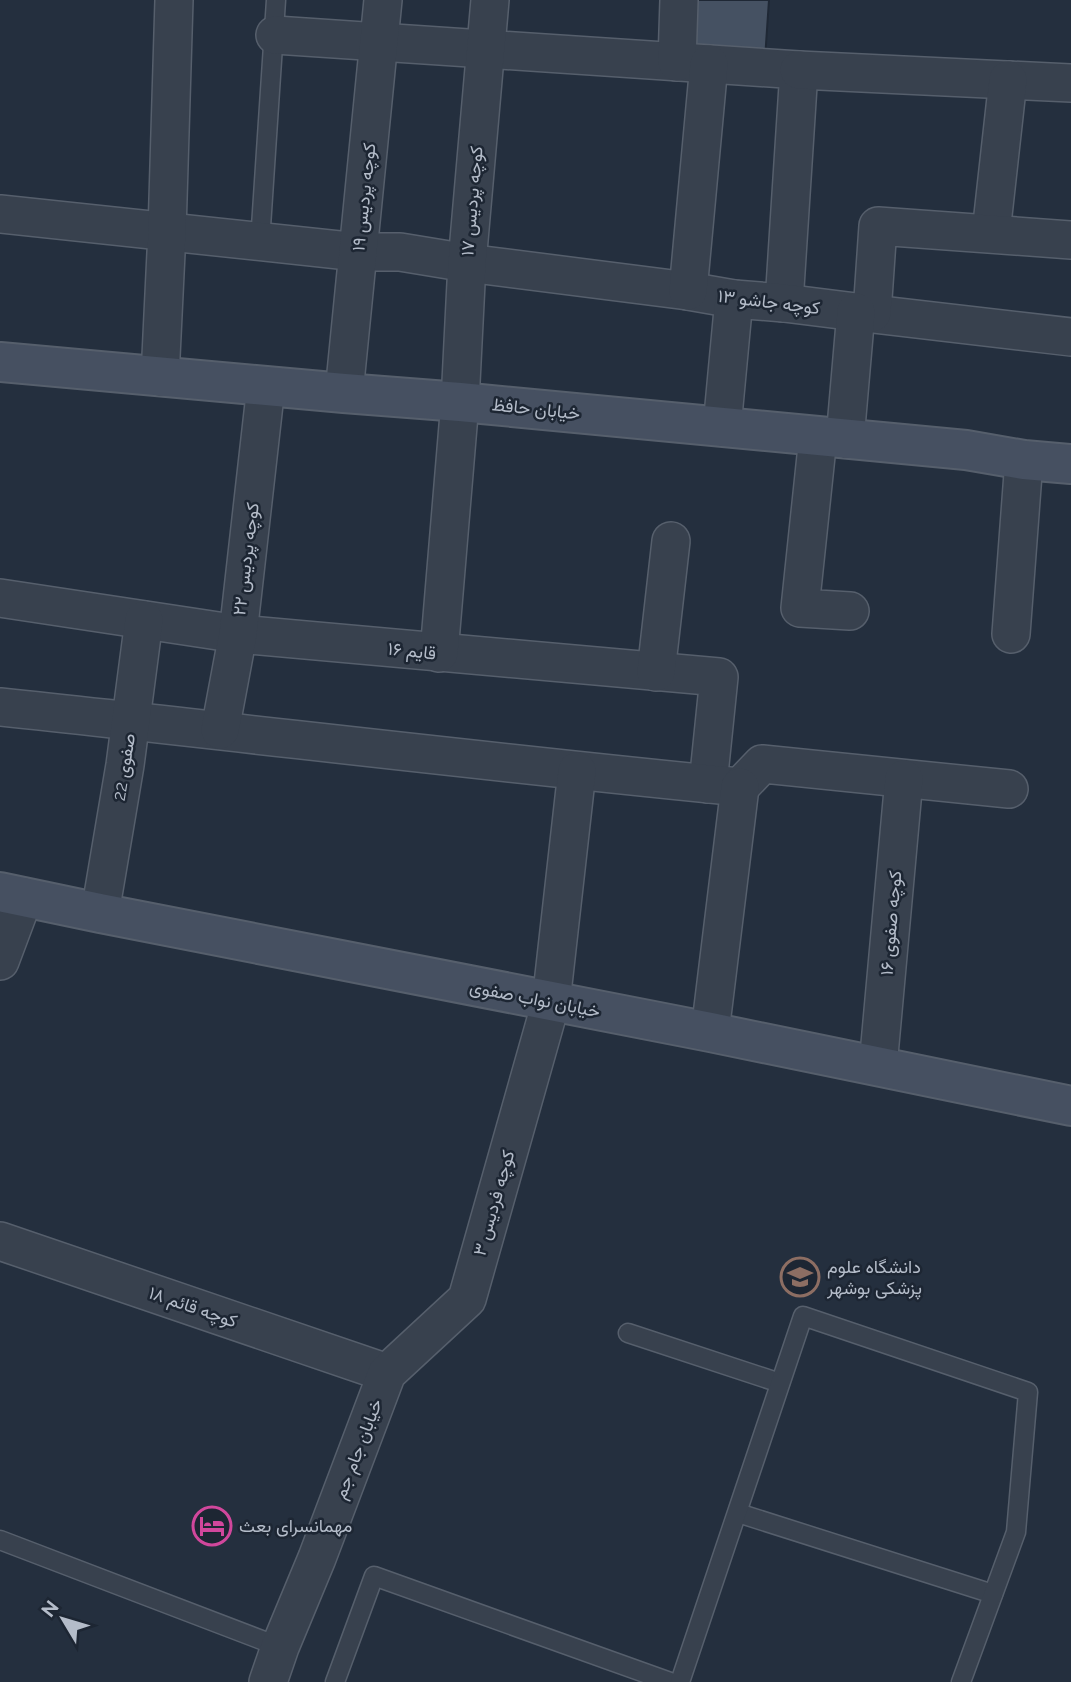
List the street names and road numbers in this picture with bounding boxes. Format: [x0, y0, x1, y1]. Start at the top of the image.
street label: کوچه پردیس ۱۹ [347, 142, 382, 252]
street label: کوچه پردیس ۱۷ [456, 145, 489, 257]
street label: کوچه جاشو ۱۳ [717, 285, 821, 320]
street label: خیابان حافظ [491, 393, 581, 424]
street label: کوچه پردیس ۲۲ [228, 501, 265, 617]
street label: قایم ۱۶ [387, 638, 437, 665]
street label: صفوی 22 [108, 732, 140, 802]
street label: کوچه صفوی ۱۶ [875, 870, 908, 976]
street label: خیابان نواب صفوی [468, 976, 602, 1022]
street label: کوچه فردیس ۳ [468, 1148, 521, 1259]
street label: کوچه قائم ۱۸ [145, 1282, 240, 1333]
street label: خیابان جام جم [329, 1396, 388, 1503]

